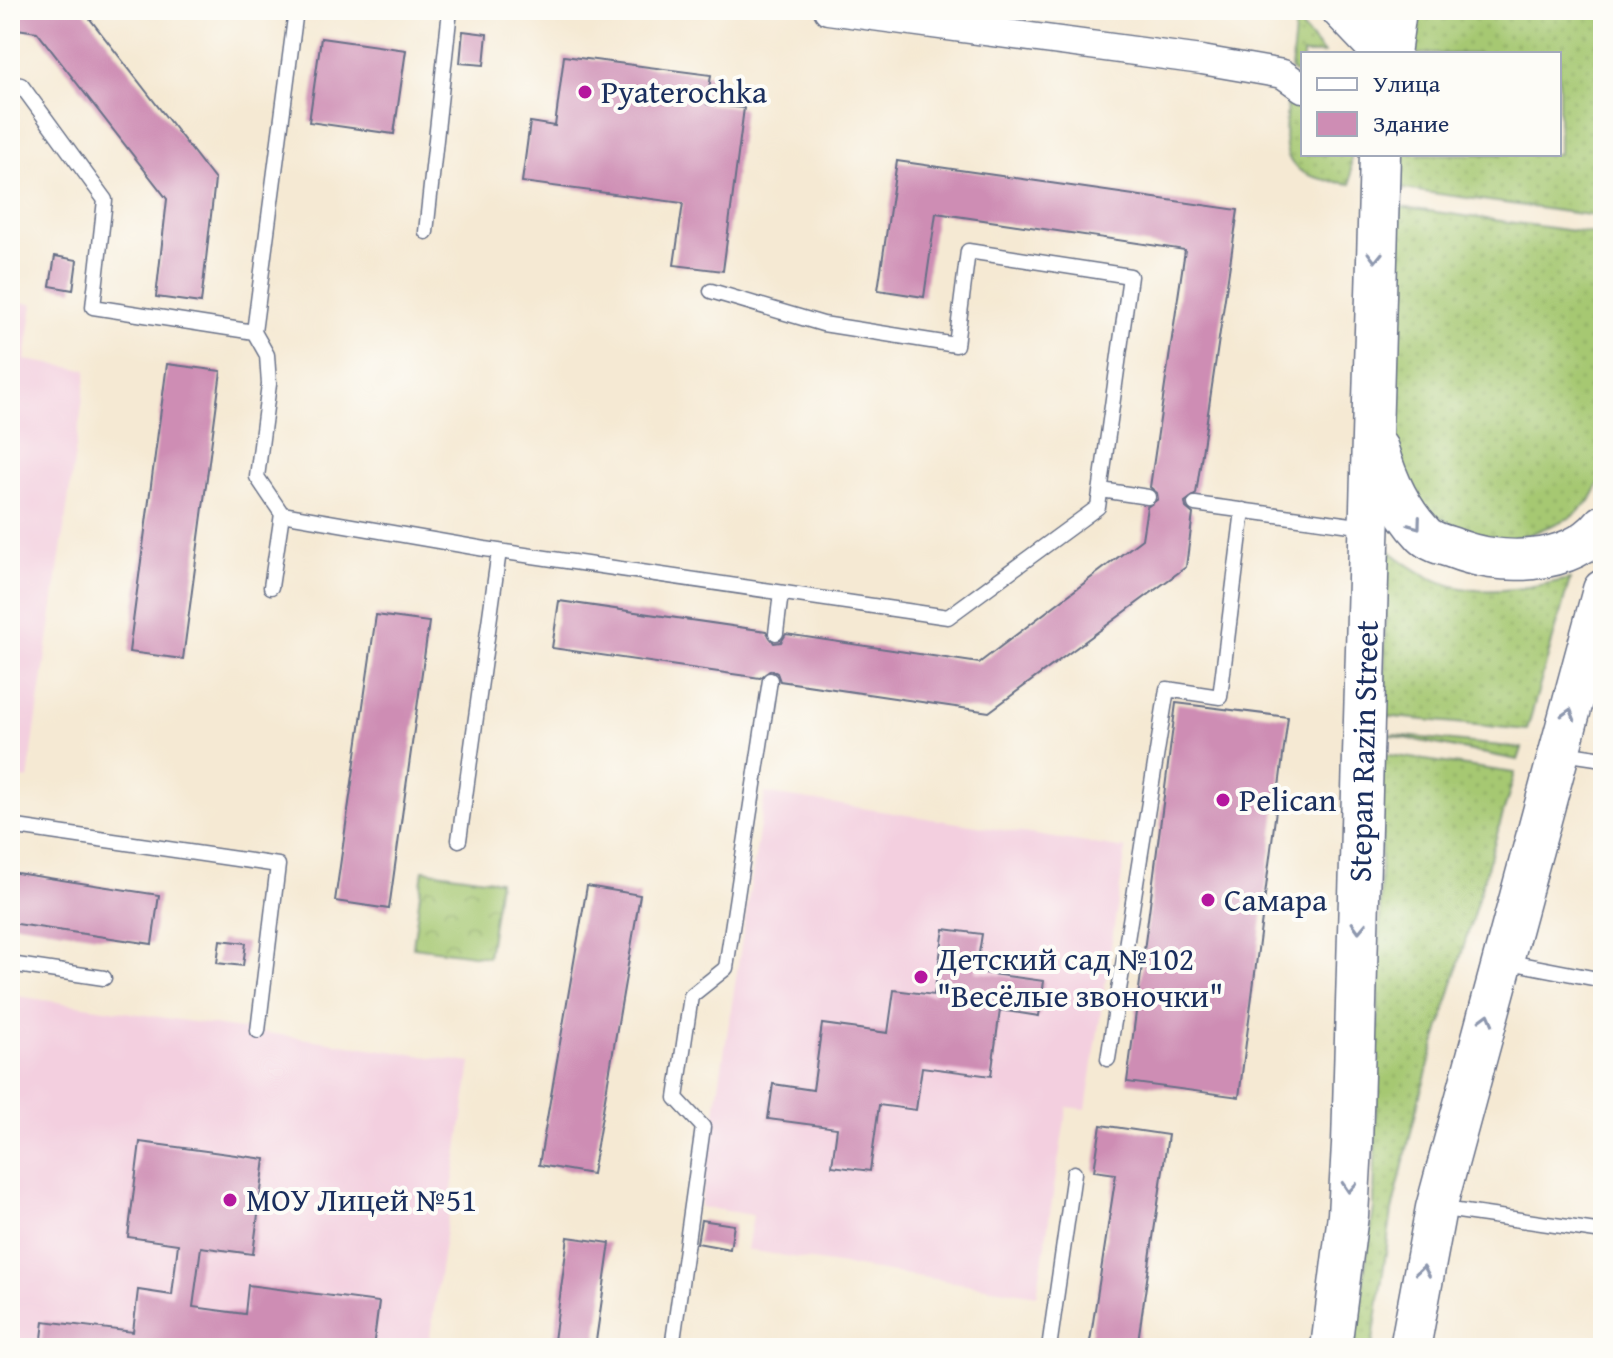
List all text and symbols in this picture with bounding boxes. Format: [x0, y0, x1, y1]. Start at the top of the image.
legend [1301, 52, 1561, 156]
text: Улица [1373, 66, 1441, 101]
place label: Pyaterochka [601, 68, 767, 115]
marker: Pyaterochka [576, 83, 594, 101]
text: Здание [1373, 106, 1449, 141]
one-way arrow [1367, 251, 1384, 264]
one-way arrow [1406, 515, 1421, 530]
street label: Stepan Razin Street [1335, 620, 1390, 883]
one-way arrow [1560, 708, 1577, 722]
place label: Pelican [1239, 776, 1337, 823]
marker: Pelican [1214, 791, 1232, 809]
place label: Самара [1224, 876, 1328, 923]
marker: Самара [1199, 891, 1217, 909]
one-way arrow [1351, 921, 1368, 934]
place label: Детский сад №102 "Весёлые звоночки" [936, 935, 1223, 1019]
marker: Детский сад №102 "Весёлые звоночки" [912, 968, 930, 986]
one-way arrow [1478, 1013, 1495, 1027]
place label: МОУ Лицей №51 [246, 1176, 477, 1223]
one-way arrow [1341, 1181, 1358, 1194]
marker: МОУ Лицей №51 [221, 1191, 239, 1209]
one-way arrow [1413, 1264, 1430, 1278]

